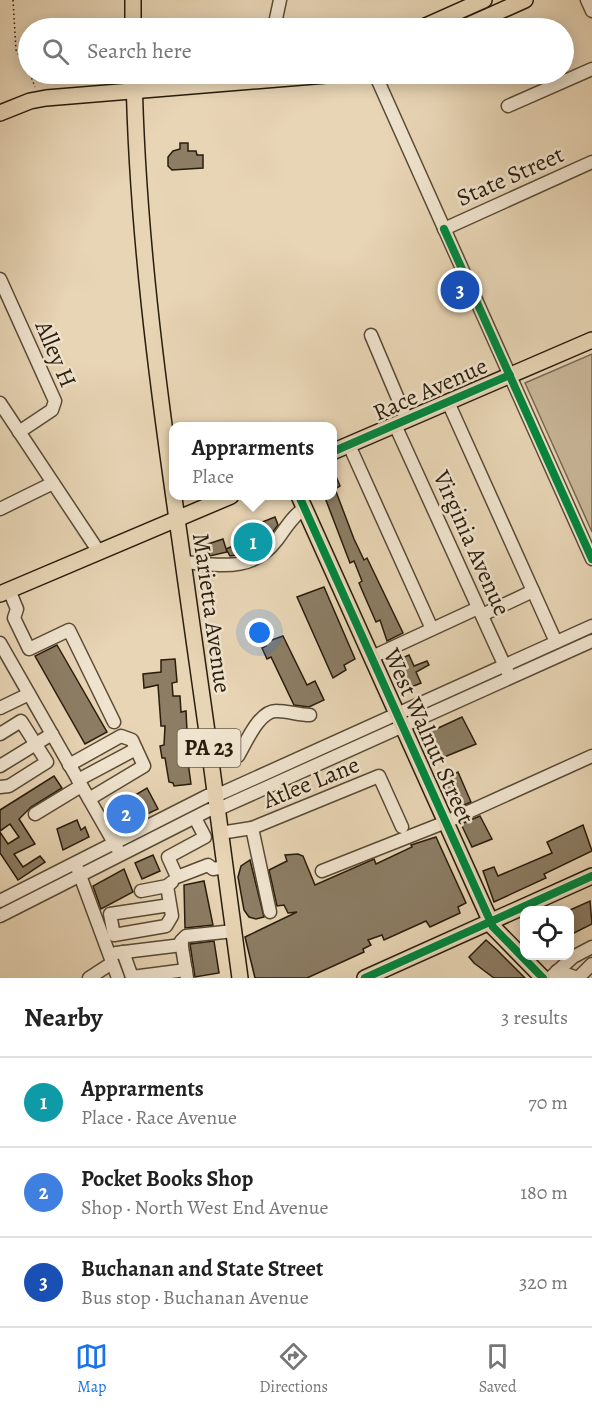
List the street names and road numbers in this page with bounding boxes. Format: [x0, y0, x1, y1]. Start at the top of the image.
street label: State Street [451, 138, 569, 214]
street label: Alley H [27, 315, 84, 392]
street label: Race Avenue [368, 350, 492, 428]
street label: Virginia Avenue [425, 464, 518, 621]
street label: Marietta Avenue [185, 531, 239, 695]
street label: West Walnut Street [376, 642, 482, 829]
road number: PA 23 [178, 729, 240, 767]
street label: Atlee Lane [257, 748, 364, 816]

